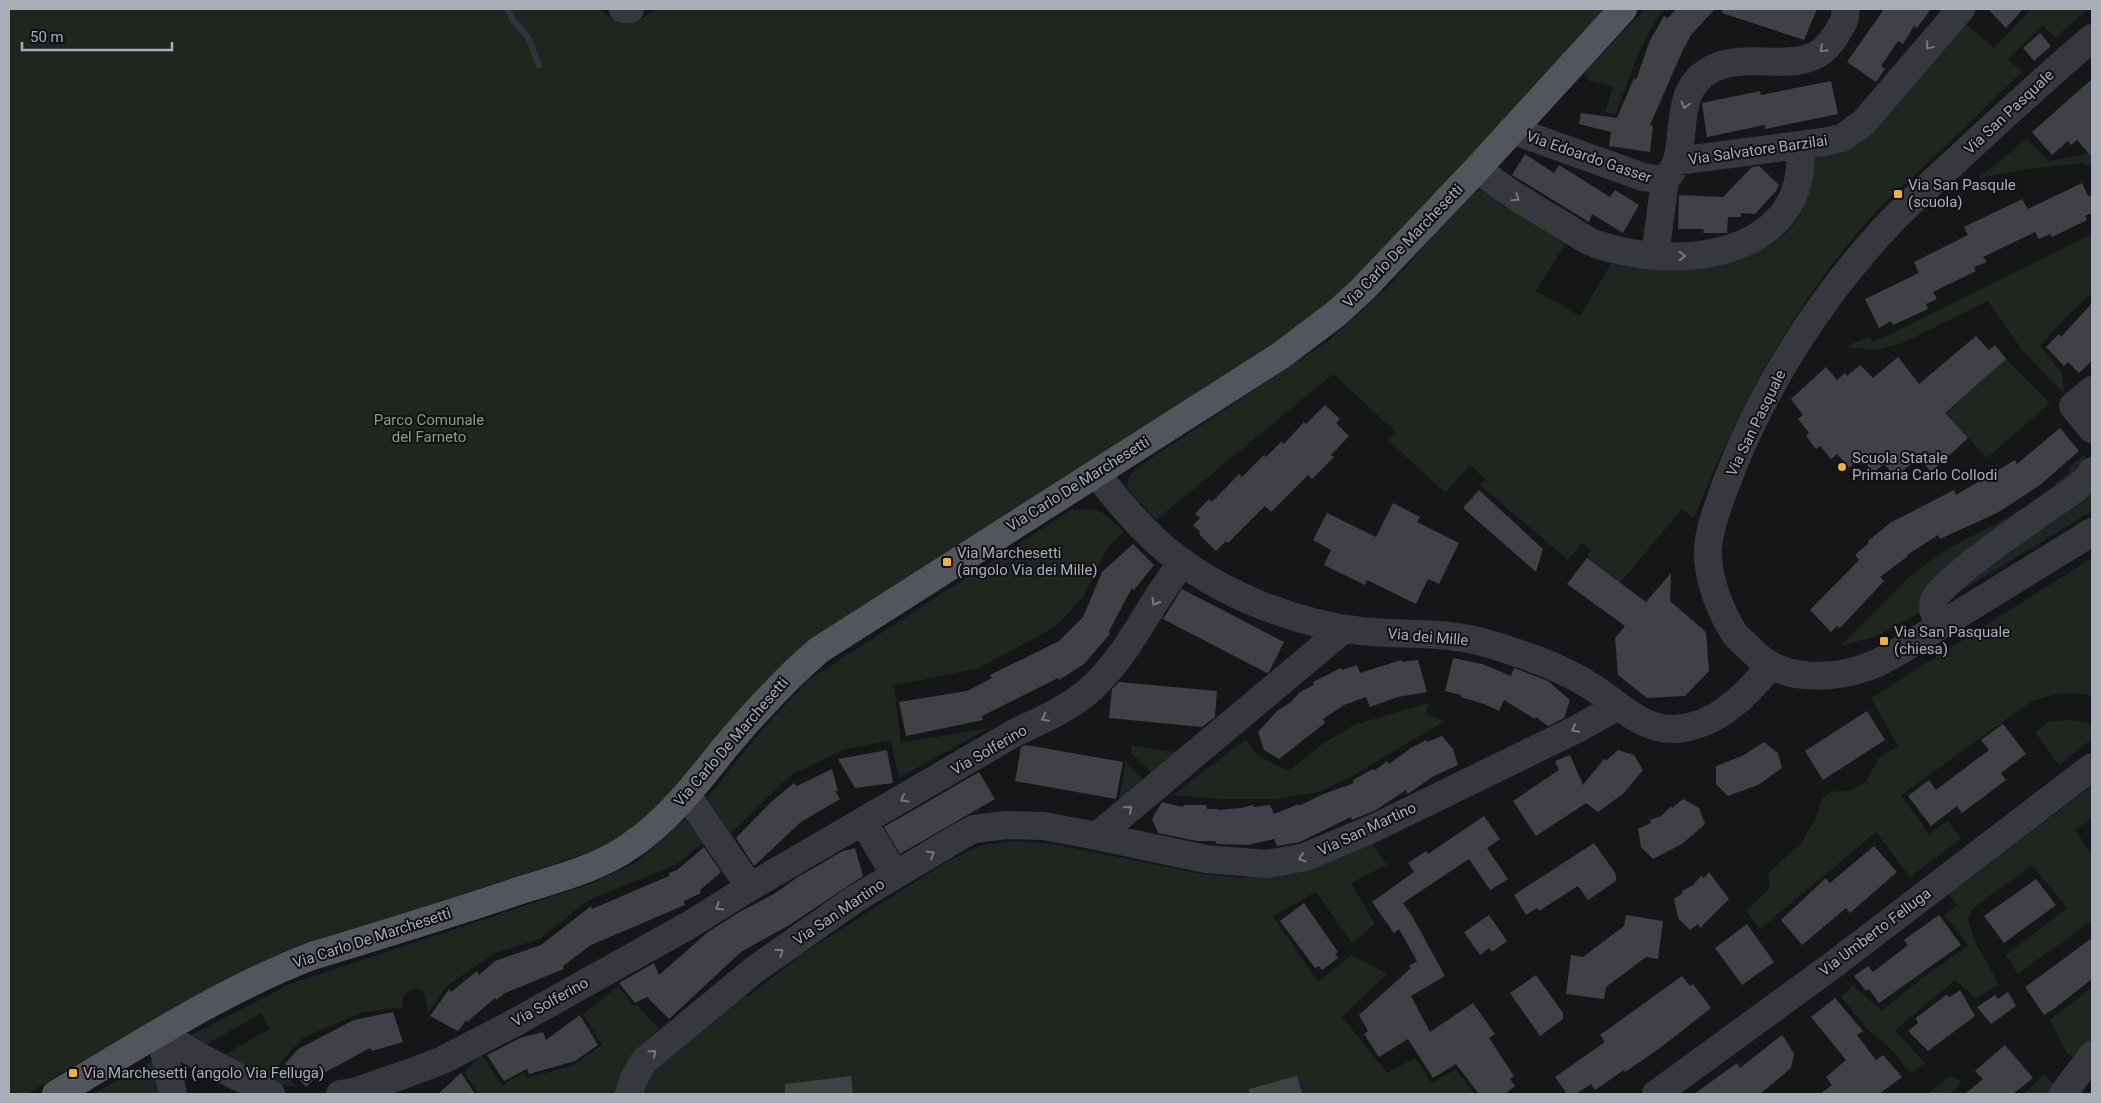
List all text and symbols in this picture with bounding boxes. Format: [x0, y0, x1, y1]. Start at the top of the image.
scale bar [22, 20, 172, 52]
text: 50 m [30, 28, 64, 46]
one-way arrow [1926, 40, 1935, 49]
one-way arrow [1819, 44, 1828, 53]
street label: Via San Pasquale [1960, 66, 2058, 158]
one-way arrow [1680, 101, 1691, 109]
street label: Via Edoardo Gasser [1524, 127, 1654, 187]
street label: Via Salvatore Barzilai [1687, 131, 1829, 169]
place label: Via San Pasqule (scuola) [1908, 176, 2016, 211]
street label: Via Carlo De Marchesetti [1339, 180, 1467, 312]
marker: Via San Pasqule (scuola) [1892, 188, 1904, 200]
one-way arrow [1511, 192, 1520, 201]
one-way arrow [1679, 251, 1687, 261]
street label: Via San Pasquale [1722, 367, 1790, 479]
park label: Parco Comunale del Farneto [374, 411, 484, 446]
street label: Via Carlo De Marchesetti [1003, 433, 1153, 535]
place label: Scuola Statale Primaria Carlo Collodi [1852, 449, 1997, 484]
marker: Scuola Statale Primaria Carlo Collodi [1836, 461, 1848, 473]
place label: Via Marchesetti (angolo Via dei Mille) [957, 544, 1098, 579]
marker: Via Marchesetti (angolo Via dei Mille) [941, 556, 953, 568]
one-way arrow [1151, 597, 1161, 606]
place label: Via San Pasquale (chiesa) [1894, 623, 2010, 658]
street label: Via dei Mille [1387, 625, 1469, 649]
marker: Via San Pasquale (chiesa) [1878, 635, 1890, 647]
street label: Via Carlo De Marchesetti [670, 674, 792, 810]
one-way arrow [1041, 712, 1050, 722]
street label: Via Solferino [948, 721, 1030, 779]
one-way arrow [1572, 723, 1581, 733]
one-way arrow [901, 793, 910, 803]
street label: Via San Martino [1315, 798, 1419, 860]
one-way arrow [1123, 806, 1132, 815]
one-way arrow [925, 850, 934, 860]
one-way arrow [1298, 852, 1306, 862]
street label: Via San Martino [790, 875, 888, 949]
street label: Via Umberto Felluga [1816, 884, 1934, 980]
one-way arrow [715, 901, 724, 911]
street label: Via Carlo De Marchesetti [291, 904, 453, 972]
one-way arrow [774, 949, 784, 958]
street label: Via Solferino [509, 974, 591, 1030]
one-way arrow [648, 1050, 657, 1059]
place label: Via Marchesetti (angolo Via Felluga) [83, 1064, 324, 1082]
marker: Via Marchesetti (angolo Via Felluga) [67, 1067, 79, 1079]

